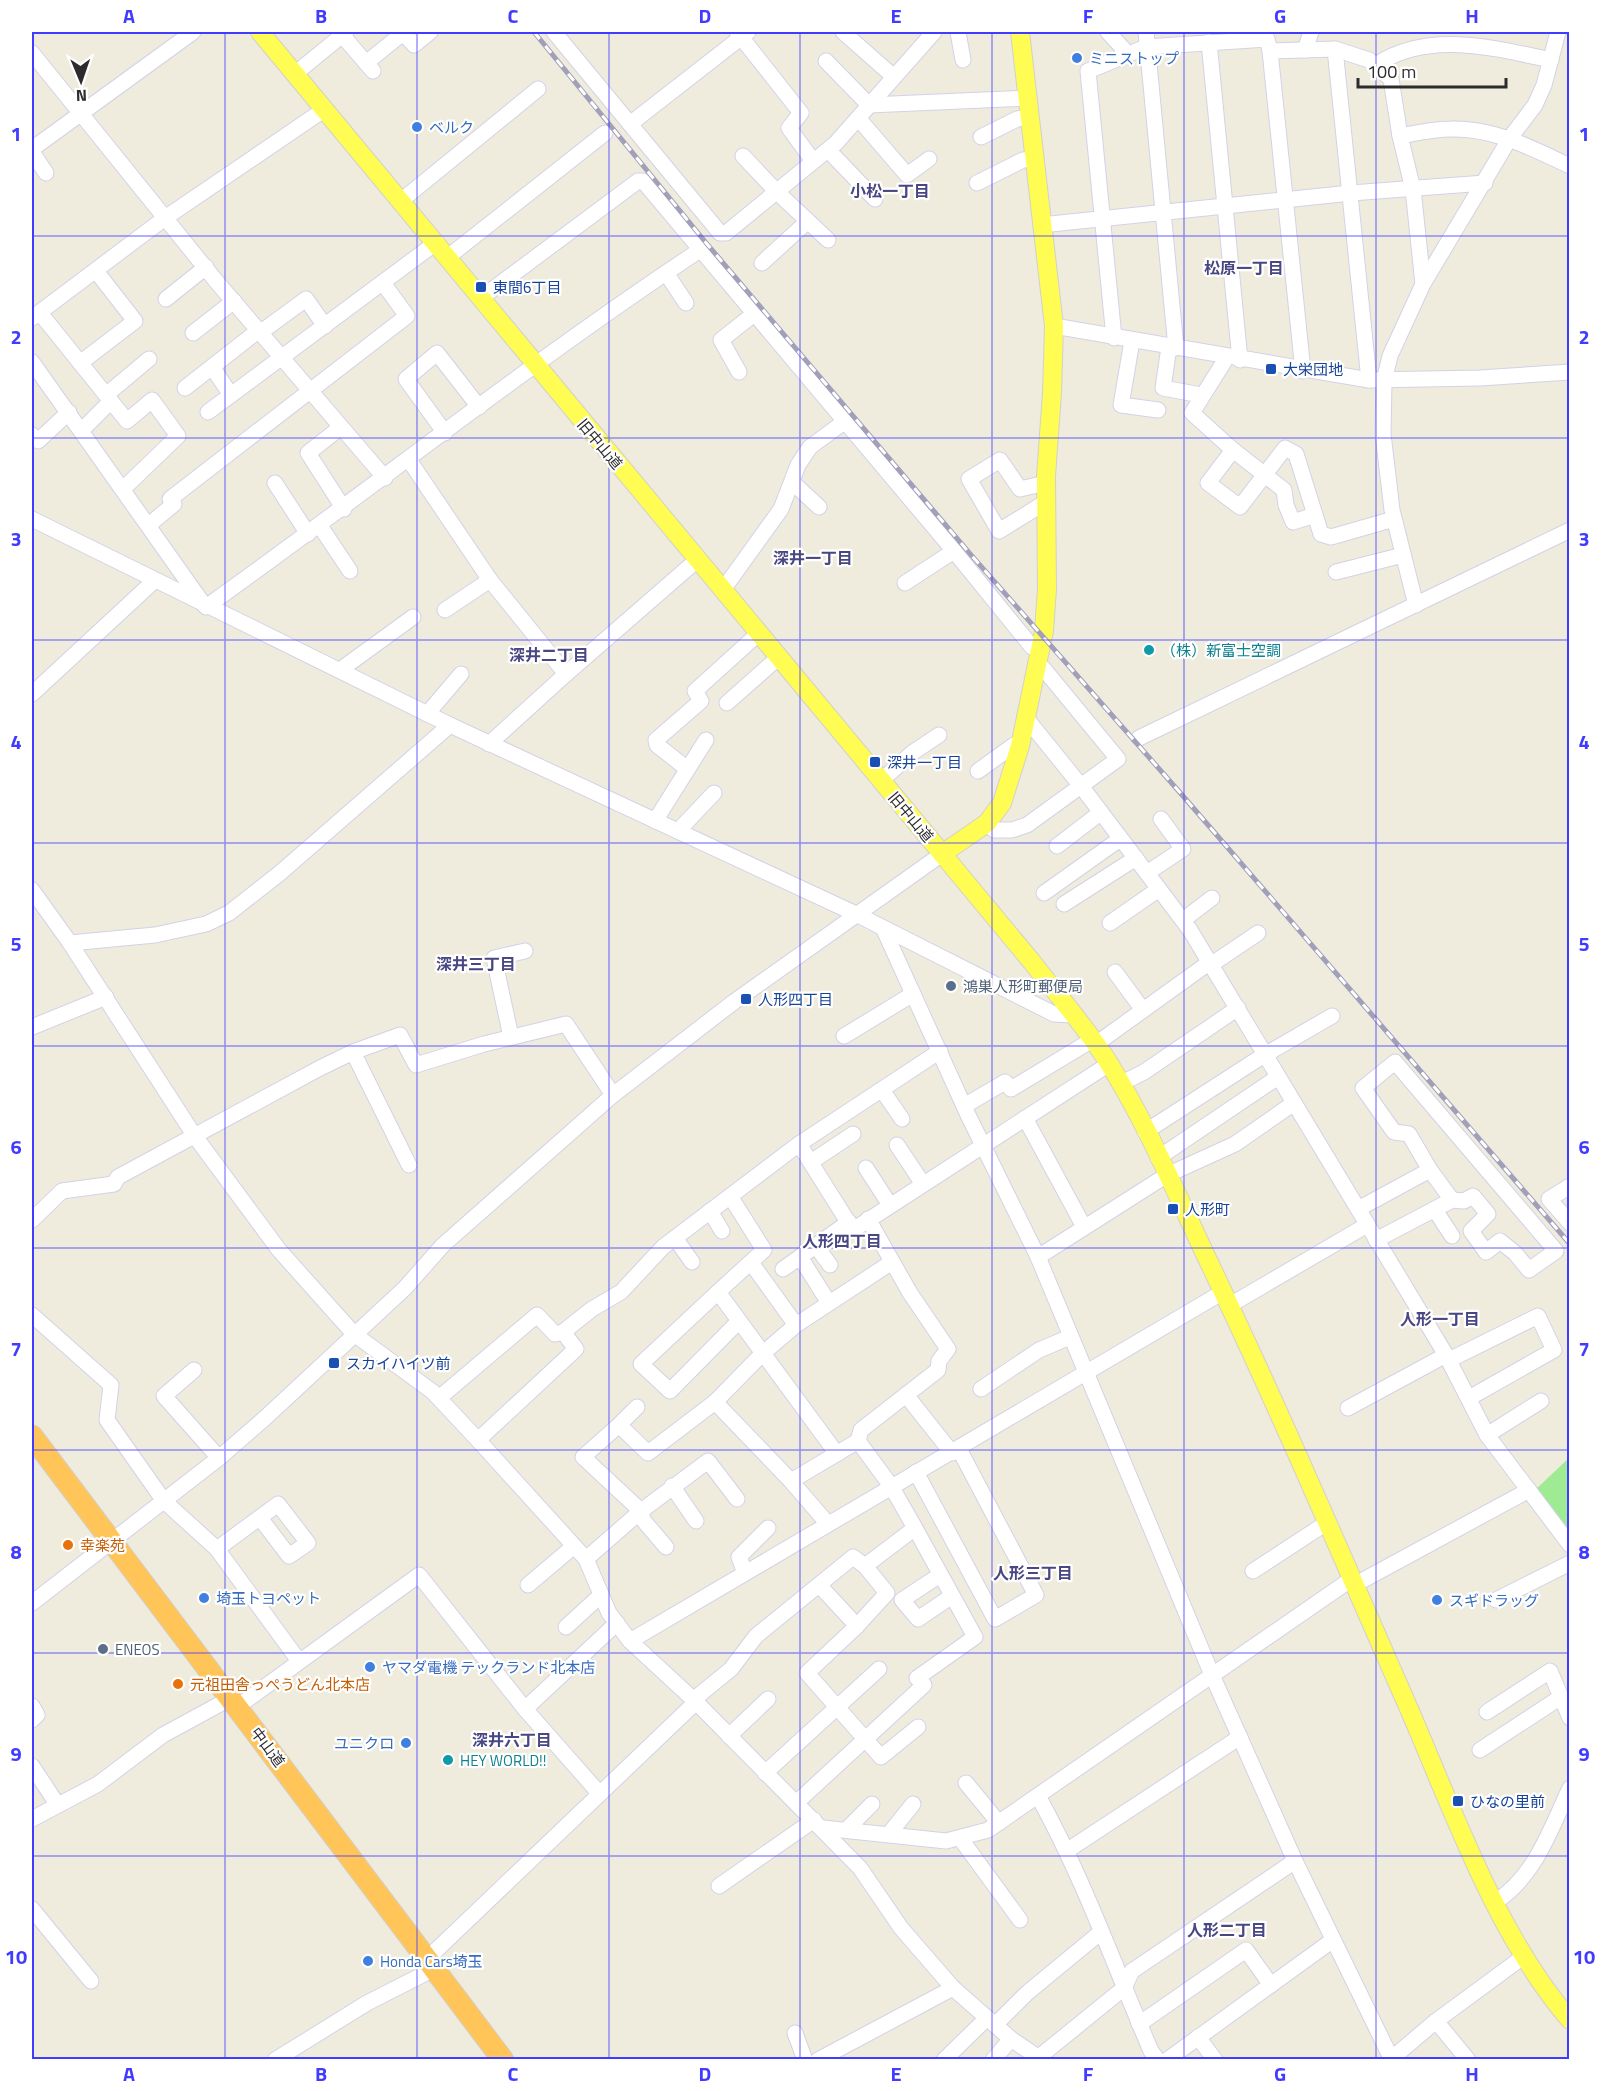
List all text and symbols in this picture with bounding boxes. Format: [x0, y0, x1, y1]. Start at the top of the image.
text: A [123, 0, 135, 31]
text: B [315, 0, 327, 31]
text: C [508, 0, 519, 31]
text: D [699, 0, 711, 31]
text: E [890, 0, 902, 31]
text: F [1083, 0, 1094, 31]
text: G [1274, 0, 1286, 31]
text: H [1465, 0, 1479, 31]
place label: ミニストップ [1089, 47, 1179, 70]
north arrow [51, 51, 111, 111]
marker: ミニストップ [1070, 51, 1084, 65]
scale bar [1358, 51, 1506, 89]
text: 100 m [1367, 58, 1416, 85]
text: N [76, 84, 87, 108]
place label: ベルク [429, 116, 474, 139]
text: 1 [10, 118, 22, 149]
text: 1 [1578, 118, 1590, 149]
marker: ベルク [410, 120, 424, 134]
district label: 小松一丁目 [850, 179, 930, 203]
district label: 松原一丁目 [1204, 256, 1284, 280]
place label: 東間6丁目 [493, 276, 561, 299]
marker: 東間6丁目 [474, 280, 488, 294]
text: 2 [10, 321, 22, 352]
text: 2 [1578, 321, 1590, 352]
place label: 大栄団地 [1283, 358, 1343, 381]
marker: 大栄団地 [1264, 362, 1278, 376]
street label: 旧中山道 [572, 414, 628, 474]
text: 3 [10, 523, 22, 554]
text: 3 [1578, 523, 1590, 554]
district label: 深井一丁目 [773, 546, 853, 570]
place label: （株）新富士空調 [1161, 639, 1281, 662]
district label: 深井二丁目 [509, 643, 589, 667]
marker: （株）新富士空調 [1142, 643, 1156, 657]
text: 4 [10, 726, 22, 757]
text: 4 [1578, 726, 1590, 757]
place label: 深井一丁目 [887, 751, 962, 774]
marker: 深井一丁目 [868, 755, 882, 769]
street label: 旧中山道 [883, 787, 939, 847]
text: 5 [10, 928, 22, 959]
text: 5 [1578, 928, 1590, 959]
district label: 深井三丁目 [436, 952, 516, 976]
place label: 鴻巣人形町郵便局 [963, 975, 1083, 998]
marker: 鴻巣人形町郵便局 [944, 979, 958, 993]
place label: 人形四丁目 [758, 988, 833, 1011]
marker: 人形四丁目 [739, 992, 753, 1006]
text: 6 [10, 1131, 22, 1162]
text: 6 [1578, 1131, 1590, 1162]
place label: 人形町 [1185, 1198, 1230, 1221]
marker: 人形町 [1166, 1202, 1180, 1216]
district label: 人形四丁目 [802, 1229, 882, 1253]
district label: 人形一丁目 [1400, 1307, 1480, 1331]
text: 7 [10, 1333, 22, 1364]
text: 7 [1578, 1333, 1590, 1364]
place label: スカイハイツ前 [346, 1352, 450, 1375]
marker: スカイハイツ前 [327, 1356, 341, 1370]
place label: 幸楽苑 [80, 1534, 125, 1557]
text: 8 [10, 1536, 22, 1567]
text: 8 [1578, 1536, 1590, 1567]
marker: 幸楽苑 [61, 1538, 75, 1552]
district label: 人形三丁目 [993, 1561, 1073, 1585]
place label: 埼玉トヨペット [216, 1587, 321, 1610]
place label: スギドラッグ [1449, 1589, 1539, 1612]
marker: 埼玉トヨペット [197, 1591, 211, 1605]
marker: スギドラッグ [1430, 1593, 1444, 1607]
place label: ENEOS [115, 1638, 160, 1661]
marker: ENEOS [96, 1642, 110, 1656]
place label: ヤマダ電機 テックランド北本店 [382, 1656, 595, 1679]
marker: ヤマダ電機 テックランド北本店 [363, 1660, 377, 1674]
place label: 元祖田舎っぺうどん北本店 [190, 1673, 370, 1696]
marker: 元祖田舎っぺうどん北本店 [171, 1677, 185, 1691]
street label: 中山道 [245, 1722, 291, 1772]
district label: 深井六丁目 [472, 1728, 552, 1752]
place label: ユニクロ [334, 1732, 394, 1755]
marker: ユニクロ [399, 1736, 413, 1750]
text: 9 [10, 1738, 22, 1769]
text: 9 [1578, 1738, 1590, 1769]
place label: HEY WORLD!! [460, 1749, 547, 1772]
marker: HEY WORLD!! [441, 1753, 455, 1767]
place label: ひなの里前 [1470, 1790, 1545, 1813]
marker: ひなの里前 [1451, 1794, 1465, 1808]
district label: 人形二丁目 [1187, 1918, 1267, 1942]
text: 10 [5, 1941, 27, 1972]
text: 10 [1573, 1941, 1595, 1972]
place label: Honda Cars埼玉 [380, 1950, 483, 1973]
marker: Honda Cars埼玉 [361, 1954, 375, 1968]
text: A [123, 2058, 135, 2089]
text: B [315, 2058, 327, 2089]
text: C [508, 2058, 519, 2089]
text: D [699, 2058, 711, 2089]
text: E [890, 2058, 902, 2089]
text: F [1083, 2058, 1094, 2089]
text: G [1274, 2058, 1286, 2089]
text: H [1465, 2058, 1479, 2089]

